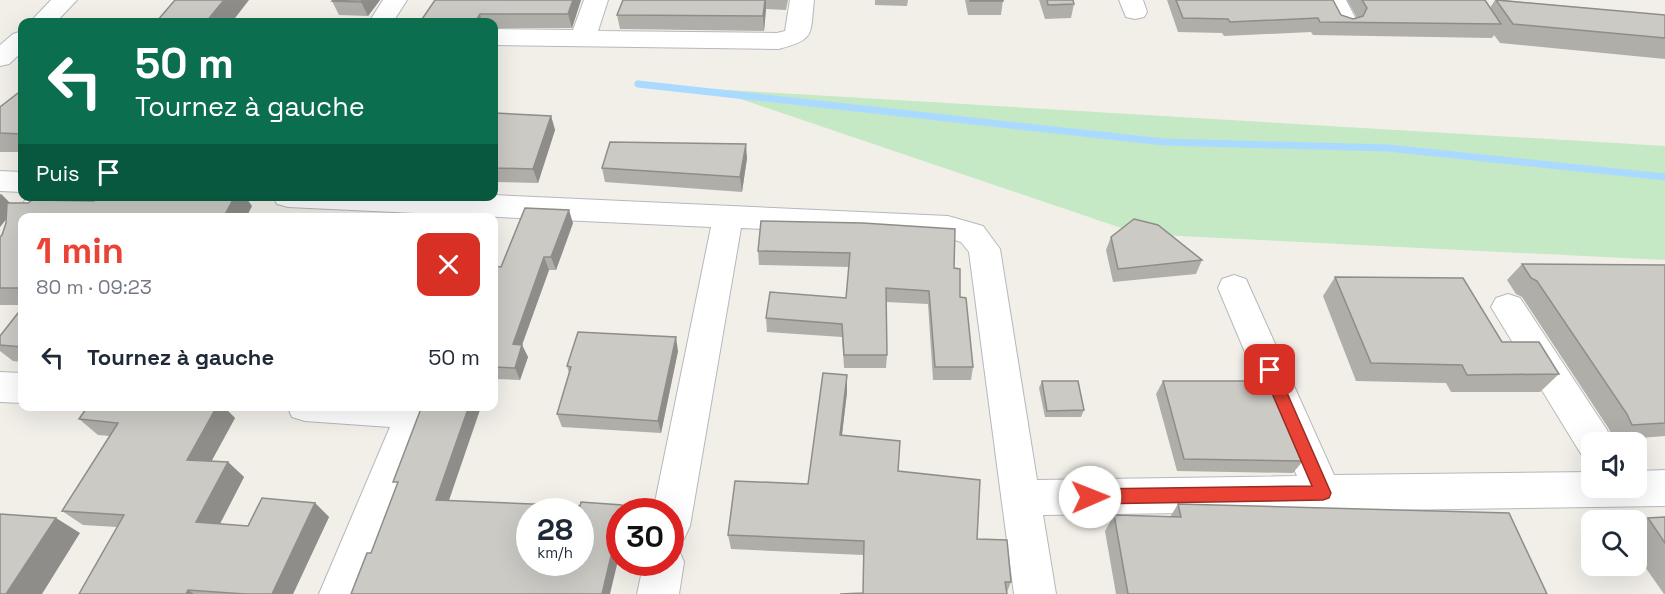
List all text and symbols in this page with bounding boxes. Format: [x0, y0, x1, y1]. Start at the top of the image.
text: 50 m [135, 37, 234, 90]
icon: left [36, 42, 114, 120]
text: Tournez à gauche [135, 89, 365, 124]
icon: arrive [92, 156, 125, 189]
text: Puis [36, 159, 80, 187]
text: 1 min [36, 228, 124, 274]
button: close [417, 233, 480, 296]
text: 80 m · 09:23 [36, 274, 152, 300]
icon: left [36, 341, 69, 374]
text: Tournez à gauche [87, 343, 274, 371]
text: 50 m [428, 343, 480, 371]
pin [1244, 344, 1295, 395]
icon: arrive [1253, 353, 1286, 386]
map controls [1581, 432, 1647, 576]
button: sound [1581, 432, 1647, 498]
position arrow [1058, 465, 1122, 529]
speed limit sign: 30 [606, 498, 684, 576]
text: 28 [537, 510, 573, 549]
button: search [1581, 510, 1647, 576]
text: km/h [537, 543, 573, 562]

